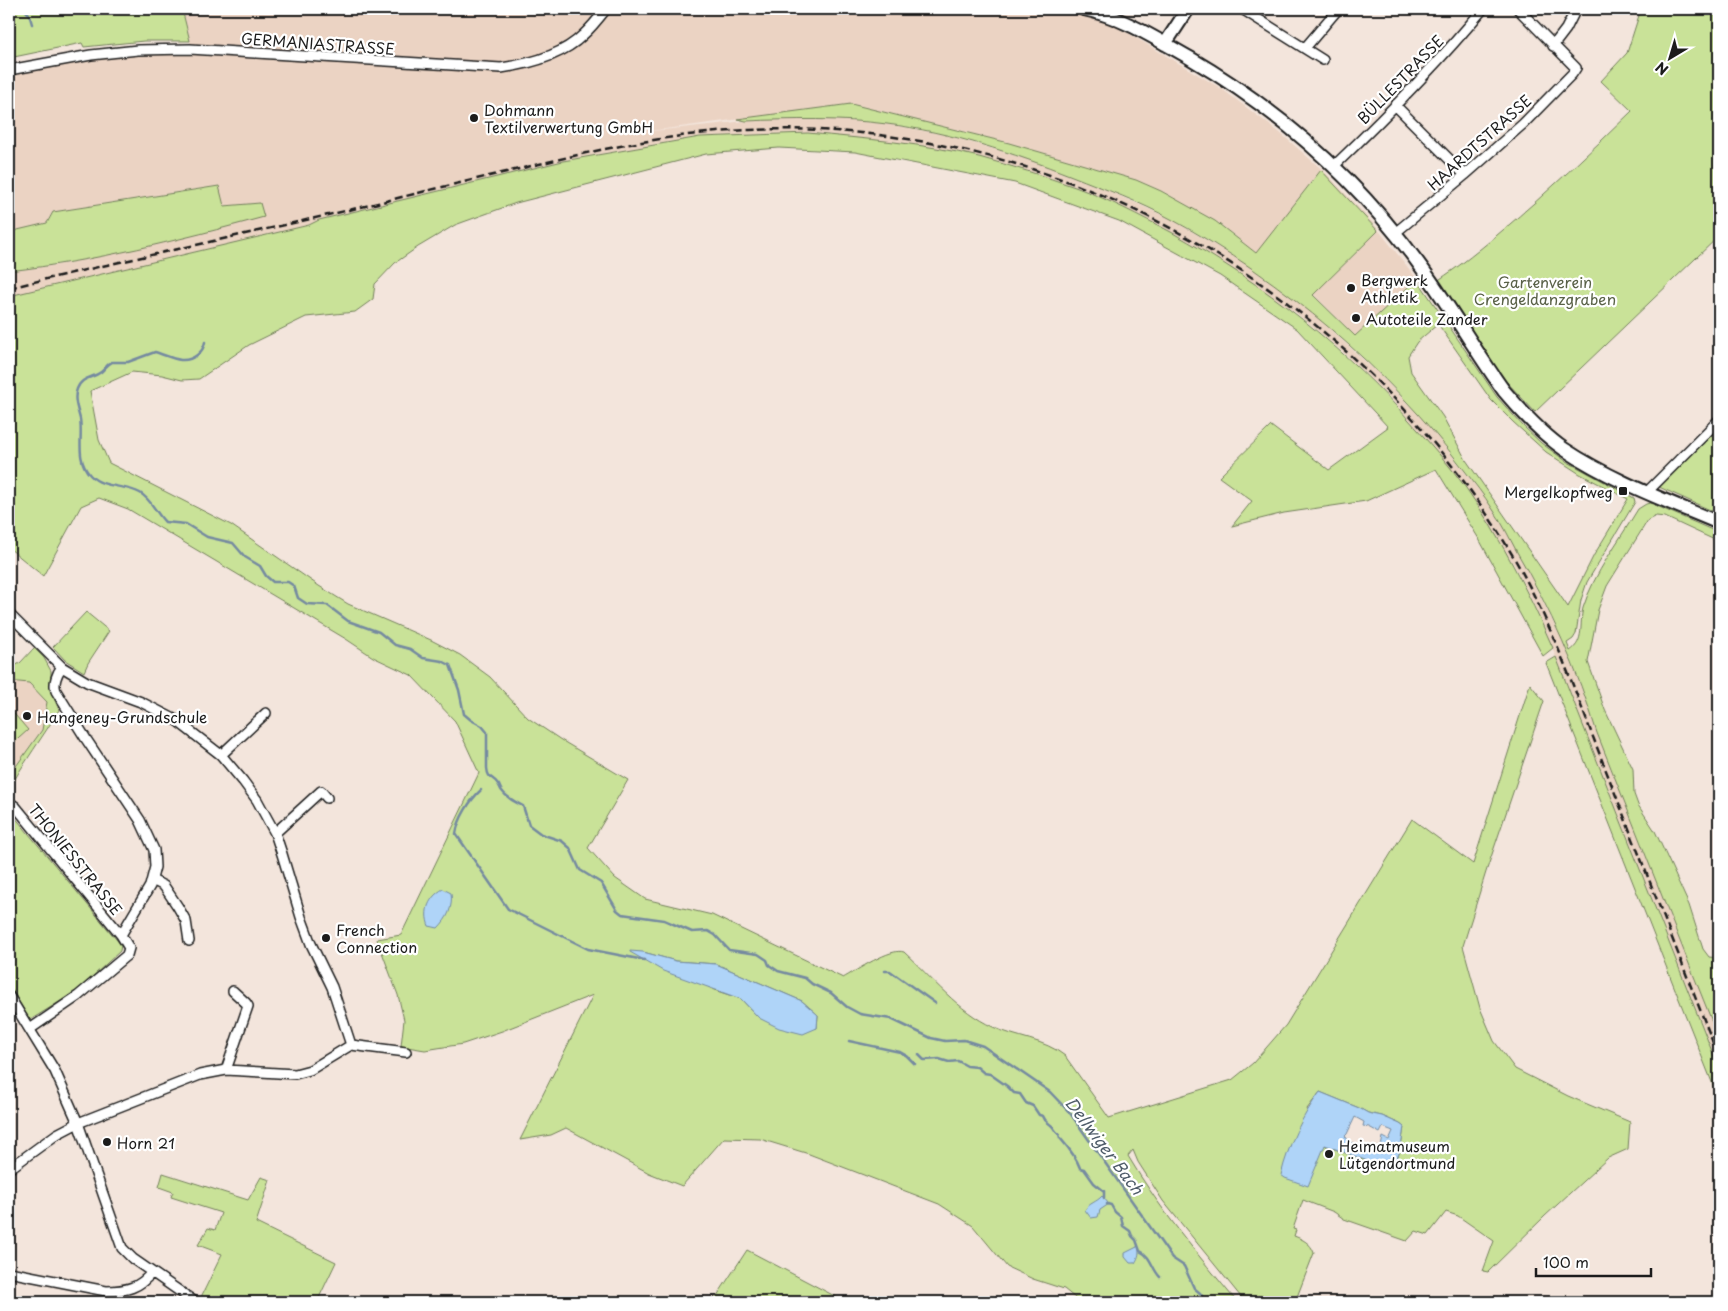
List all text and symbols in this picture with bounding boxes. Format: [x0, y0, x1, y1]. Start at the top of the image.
street label: GERMANIASTRASSE [240, 26, 396, 60]
street label: BÜLLESTRASSE [1351, 29, 1449, 129]
north arrow [1646, 32, 1696, 82]
text: N [1651, 57, 1673, 80]
street label: HAARDTSTRASSE [1422, 89, 1536, 195]
place label: Dohmann Textilverwertung GmbH [484, 98, 653, 138]
marker: Dohmann Textilverwertung GmbH [468, 112, 480, 124]
place label: Bergwerk Athletik [1361, 268, 1429, 308]
park label: Gartenverein Crengeldanzgraben [1474, 270, 1616, 310]
marker: Bergwerk Athletik [1345, 282, 1357, 294]
place label: Autoteile Zander [1366, 307, 1488, 330]
marker: Autoteile Zander [1350, 312, 1362, 324]
place label: Mergelkopfweg [1504, 480, 1613, 503]
marker: Mergelkopfweg [1617, 485, 1629, 497]
place label: Hangeney-Grundschule [37, 705, 207, 728]
marker: Hangeney-Grundschule [21, 710, 33, 722]
street label: THONIESSTRASSE [24, 798, 128, 920]
place label: French Connection [336, 918, 417, 958]
marker: French Connection [320, 932, 332, 944]
water label: Dellwiger Bach [1060, 1091, 1150, 1199]
place label: Horn 21 [117, 1131, 175, 1154]
place label: Heimatmuseum Lütgendortmund [1339, 1134, 1455, 1174]
marker: Horn 21 [101, 1136, 113, 1148]
marker: Heimatmuseum Lütgendortmund [1323, 1148, 1335, 1160]
scale bar [1536, 1246, 1650, 1278]
text: 100 m [1543, 1250, 1589, 1273]

